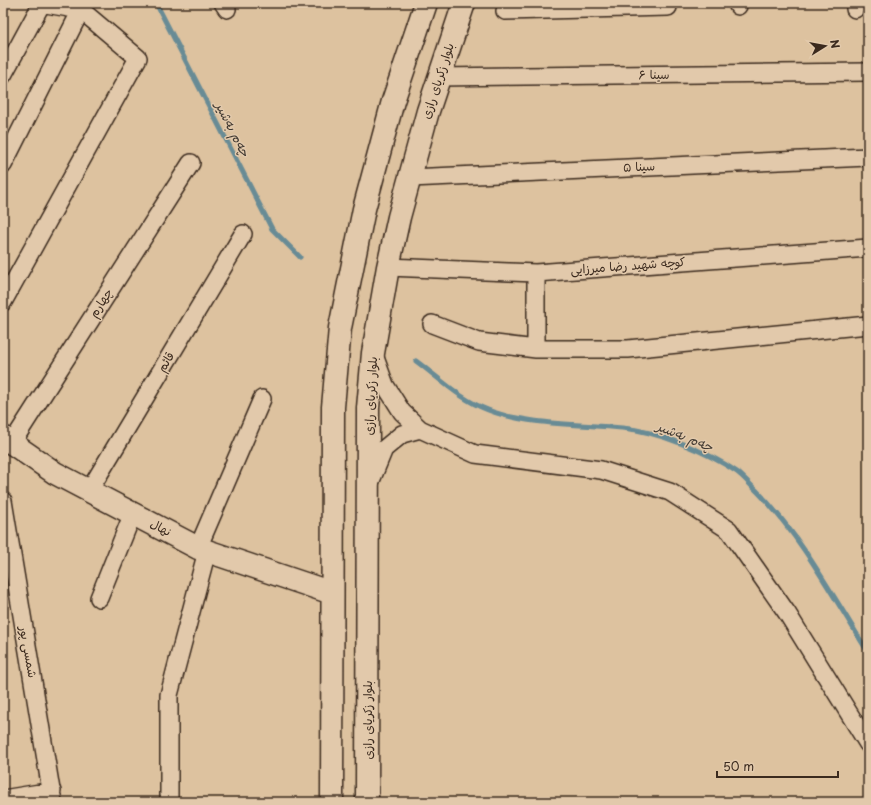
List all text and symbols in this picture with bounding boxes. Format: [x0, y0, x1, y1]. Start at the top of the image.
north arrow [805, 26, 845, 66]
text: N [826, 38, 845, 50]
street label: بلوار زکریای رازی [416, 40, 458, 121]
street label: سینا ۶ [638, 65, 670, 83]
water label: چەم بەشیر [209, 96, 256, 162]
street label: سینا ۵ [623, 156, 655, 176]
street label: کوچه شهید رضا میرزایی [570, 252, 686, 278]
street label: چهارم [84, 284, 117, 321]
street label: قائم [152, 348, 179, 376]
street label: بلوار زکریای رازی [359, 356, 381, 436]
water label: چەم بەشیر [651, 415, 717, 458]
street label: نهال [147, 514, 176, 540]
street label: شمسی پور [15, 623, 42, 679]
street label: بلوار زکریای رازی [358, 681, 376, 759]
scale bar [717, 753, 838, 779]
text: 50 m [723, 757, 754, 775]

